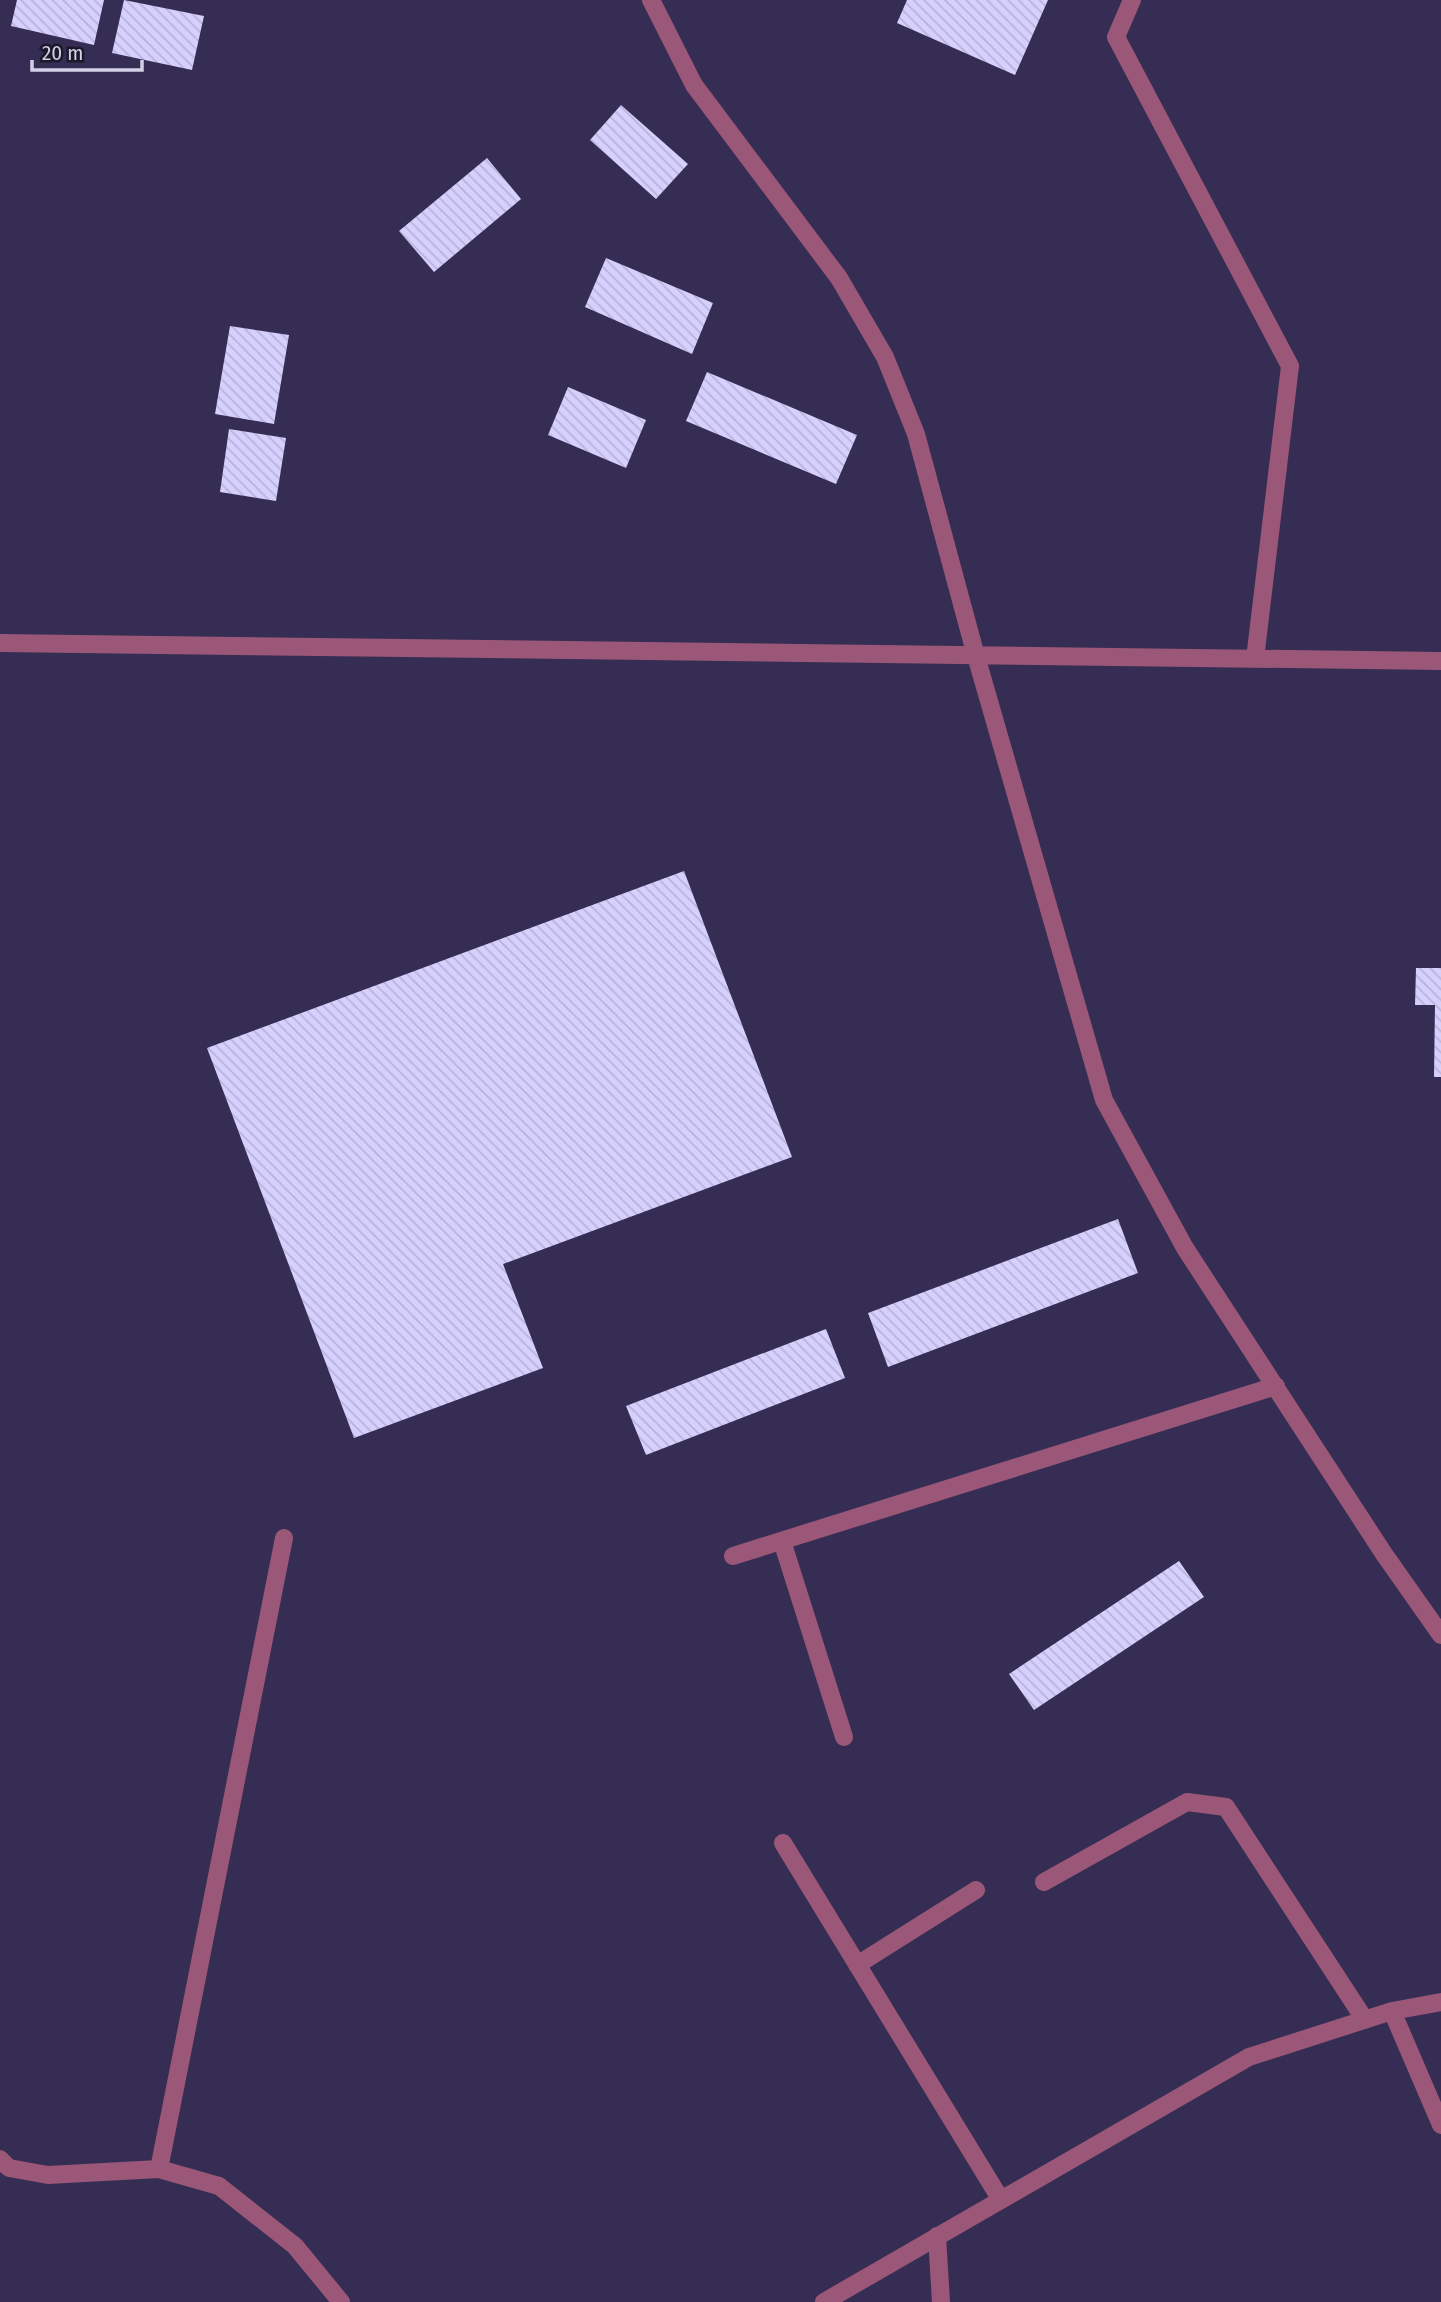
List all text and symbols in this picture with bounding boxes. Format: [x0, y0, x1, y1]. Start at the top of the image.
scale bar [32, 28, 142, 72]
text: 20 m [42, 40, 83, 66]

